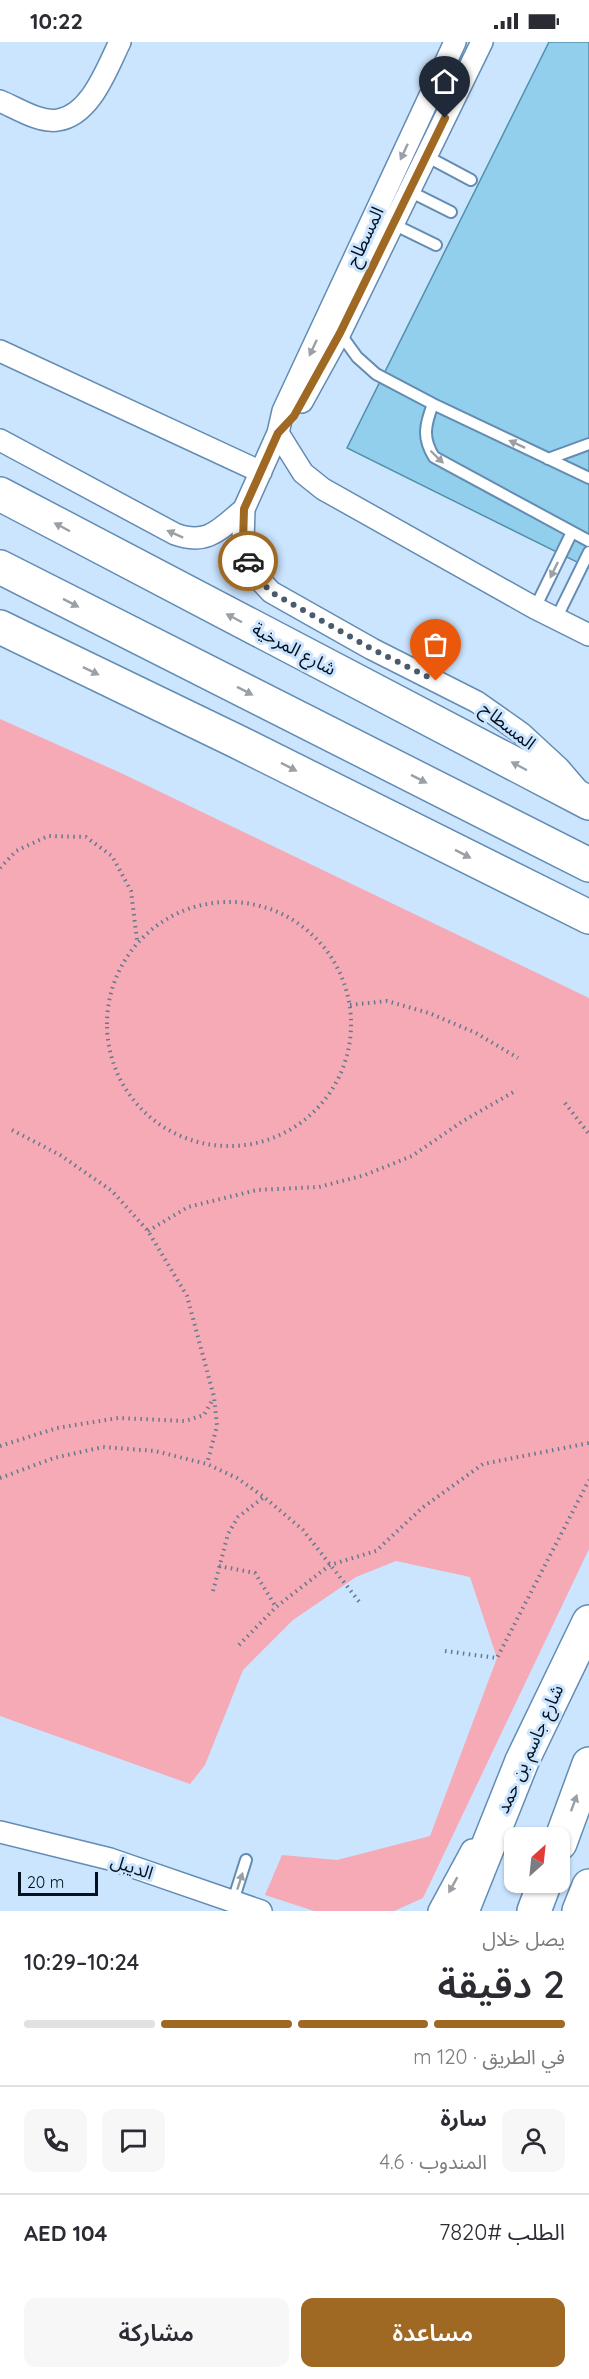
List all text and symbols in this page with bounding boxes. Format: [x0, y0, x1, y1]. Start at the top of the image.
text: 10:22 [30, 7, 83, 35]
pin [419, 56, 470, 118]
icon: home [428, 65, 461, 98]
one-way arrow [400, 144, 409, 161]
street label: المسطاح [341, 203, 390, 272]
one-way arrow [308, 339, 317, 357]
one-way arrow [509, 440, 526, 449]
one-way arrow [429, 450, 444, 464]
one-way arrow [53, 522, 70, 532]
one-way arrow [167, 529, 184, 538]
courier [218, 531, 278, 591]
icon: car [232, 545, 265, 578]
one-way arrow [549, 561, 558, 578]
one-way arrow [62, 597, 80, 607]
one-way arrow [225, 613, 243, 623]
street label: شارع المرخية [247, 617, 340, 683]
pin [410, 619, 461, 681]
icon: bag [419, 628, 452, 661]
one-way arrow [82, 666, 99, 675]
one-way arrow [236, 685, 254, 695]
street label: المسطاح [475, 697, 541, 756]
one-way arrow [280, 762, 297, 772]
one-way arrow [510, 762, 527, 771]
one-way arrow [410, 773, 428, 783]
one-way arrow [455, 850, 472, 859]
street label: شارع جاسم بن حمد [491, 1681, 571, 1818]
one-way arrow [570, 1794, 580, 1812]
north arrow [504, 1827, 570, 1893]
map controls [504, 1827, 570, 1893]
street label: الديبل [108, 1849, 156, 1884]
scale bar [18, 1869, 98, 1896]
text: 20 m [27, 1872, 64, 1892]
one-way arrow [235, 1872, 245, 1890]
one-way arrow [448, 1877, 458, 1894]
text: يصل خلال [482, 1926, 565, 1951]
text: 10:24–10:29 [24, 1948, 139, 1976]
text: 2 دقيقة [438, 1959, 565, 2008]
text: في الطريق · 120 m [413, 2044, 565, 2069]
text: سارة [441, 2104, 487, 2132]
button: phone [24, 2109, 87, 2172]
button: chat [102, 2109, 165, 2172]
button: person [502, 2109, 565, 2172]
text: المندوب · 4.6 [379, 2149, 487, 2174]
text: الطلب #7820 [439, 2218, 565, 2246]
text: AED 104 [24, 2219, 108, 2247]
button: مشاركة [24, 2298, 289, 2367]
button: مساعدة [301, 2298, 565, 2367]

